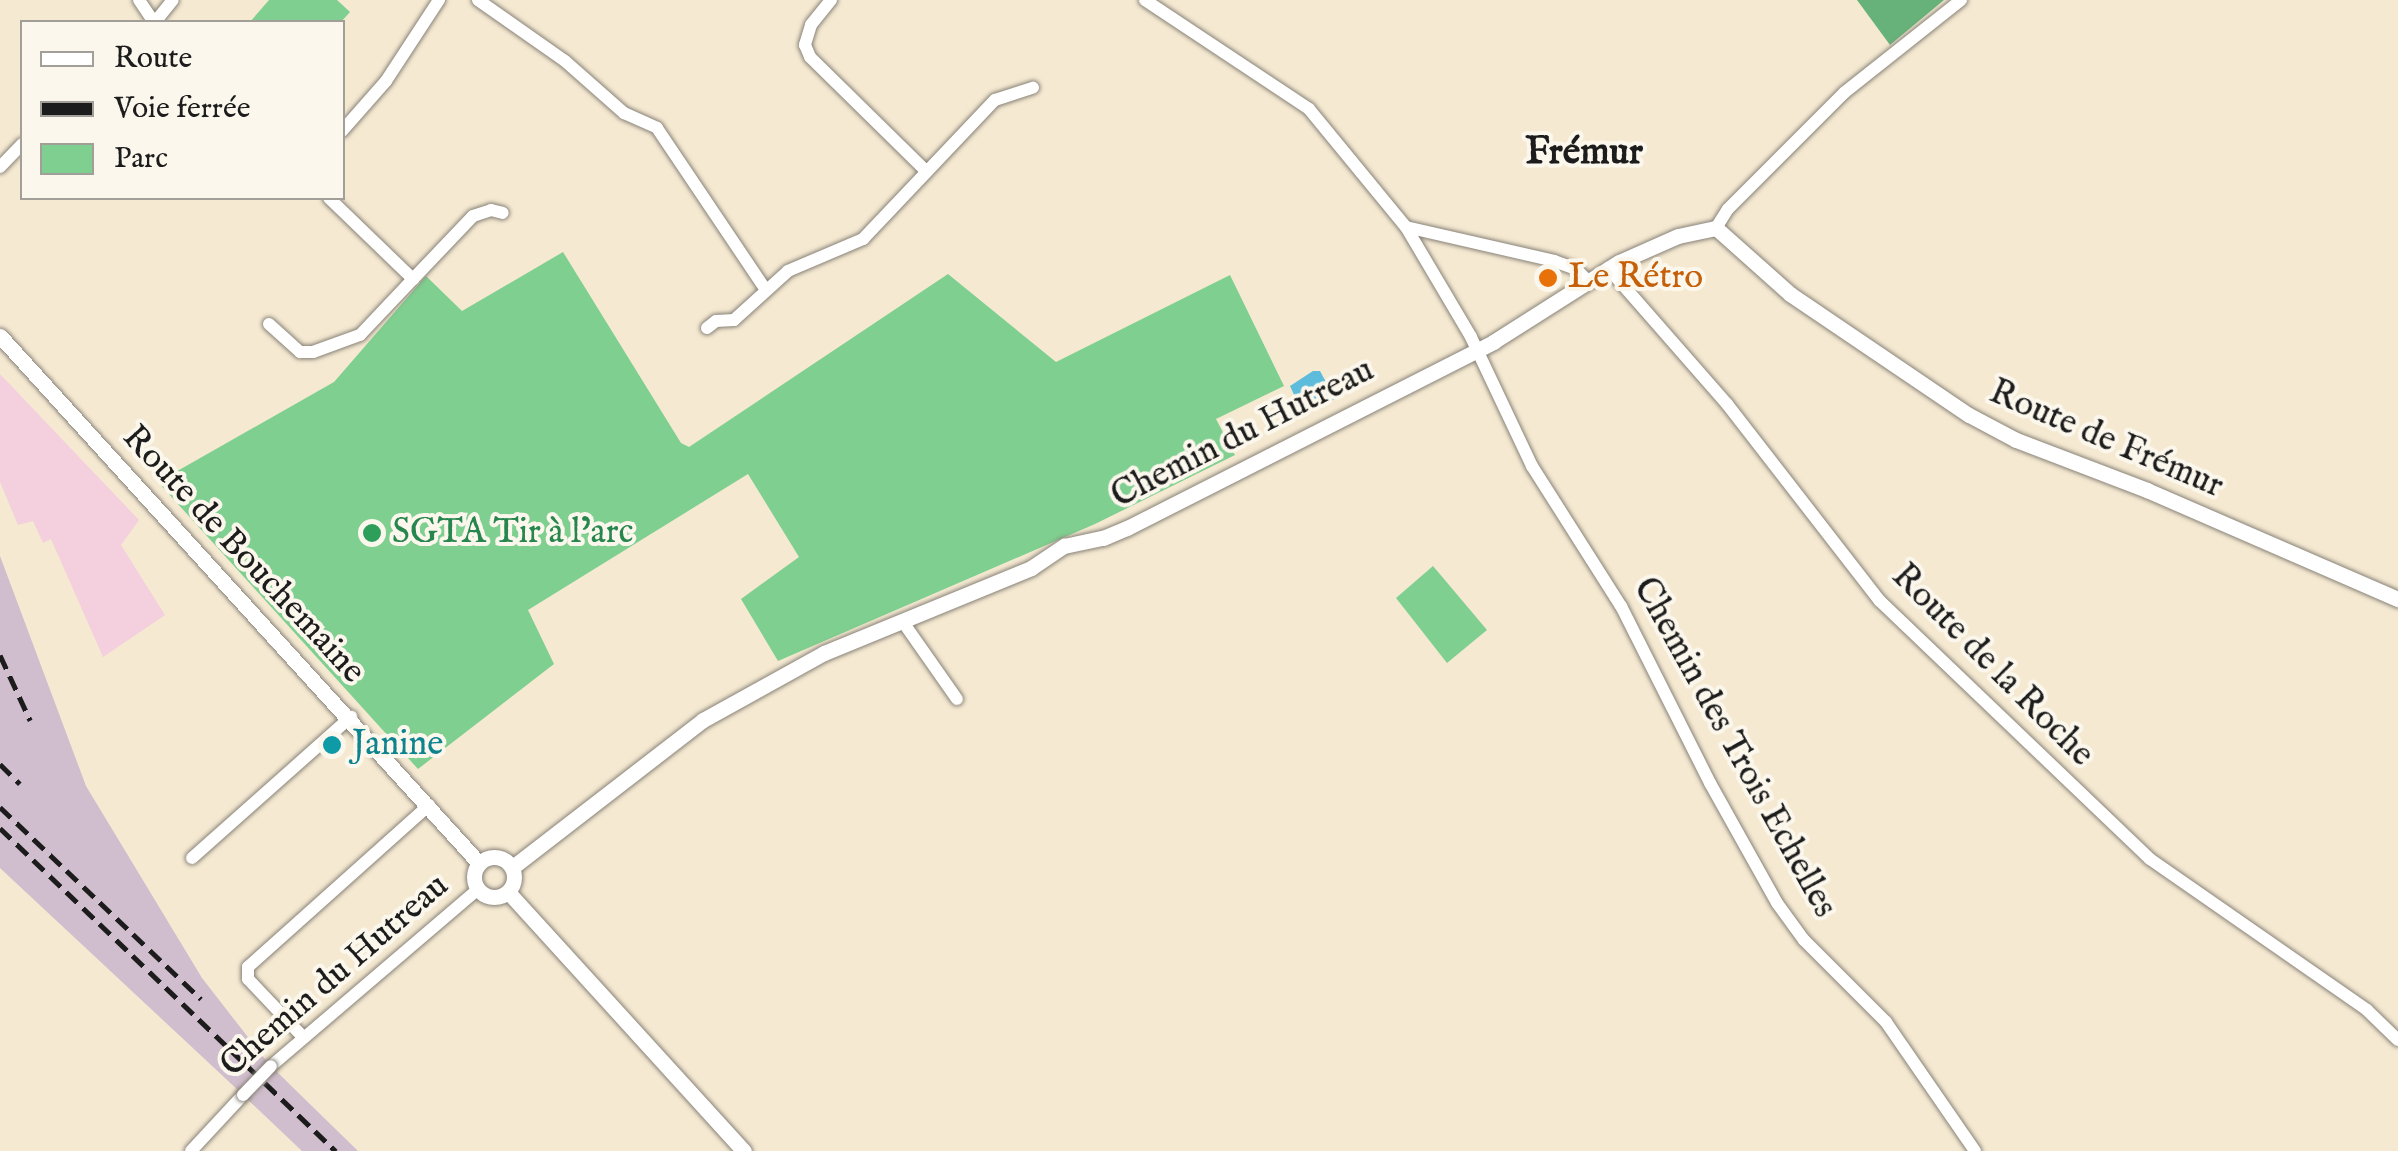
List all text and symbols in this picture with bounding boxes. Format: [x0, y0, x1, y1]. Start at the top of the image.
legend [20, 20, 345, 200]
text: Route [114, 40, 192, 78]
text: Voie ferrée [114, 90, 250, 128]
district label: Frémur [1525, 131, 1643, 177]
text: Parc [114, 140, 168, 178]
place label: Le Rétro [1568, 257, 1703, 299]
marker: Le Rétro [1537, 267, 1559, 289]
street label: Chemin du Hutreau [1105, 350, 1381, 518]
street label: Route de Frémur [1983, 372, 2229, 508]
street label: Route de Bouchemaine [113, 417, 373, 693]
place label: SGTA Tir à l’arc [392, 512, 634, 554]
marker: SGTA Tir à l’arc [361, 522, 383, 544]
street label: Route de la Roche [1882, 556, 2102, 776]
street label: Chemin des Trois Echelles [1623, 571, 1845, 925]
place label: Janine [352, 724, 443, 766]
marker: Janine [321, 734, 343, 756]
street label: Chemin du Hutreau [212, 865, 458, 1087]

